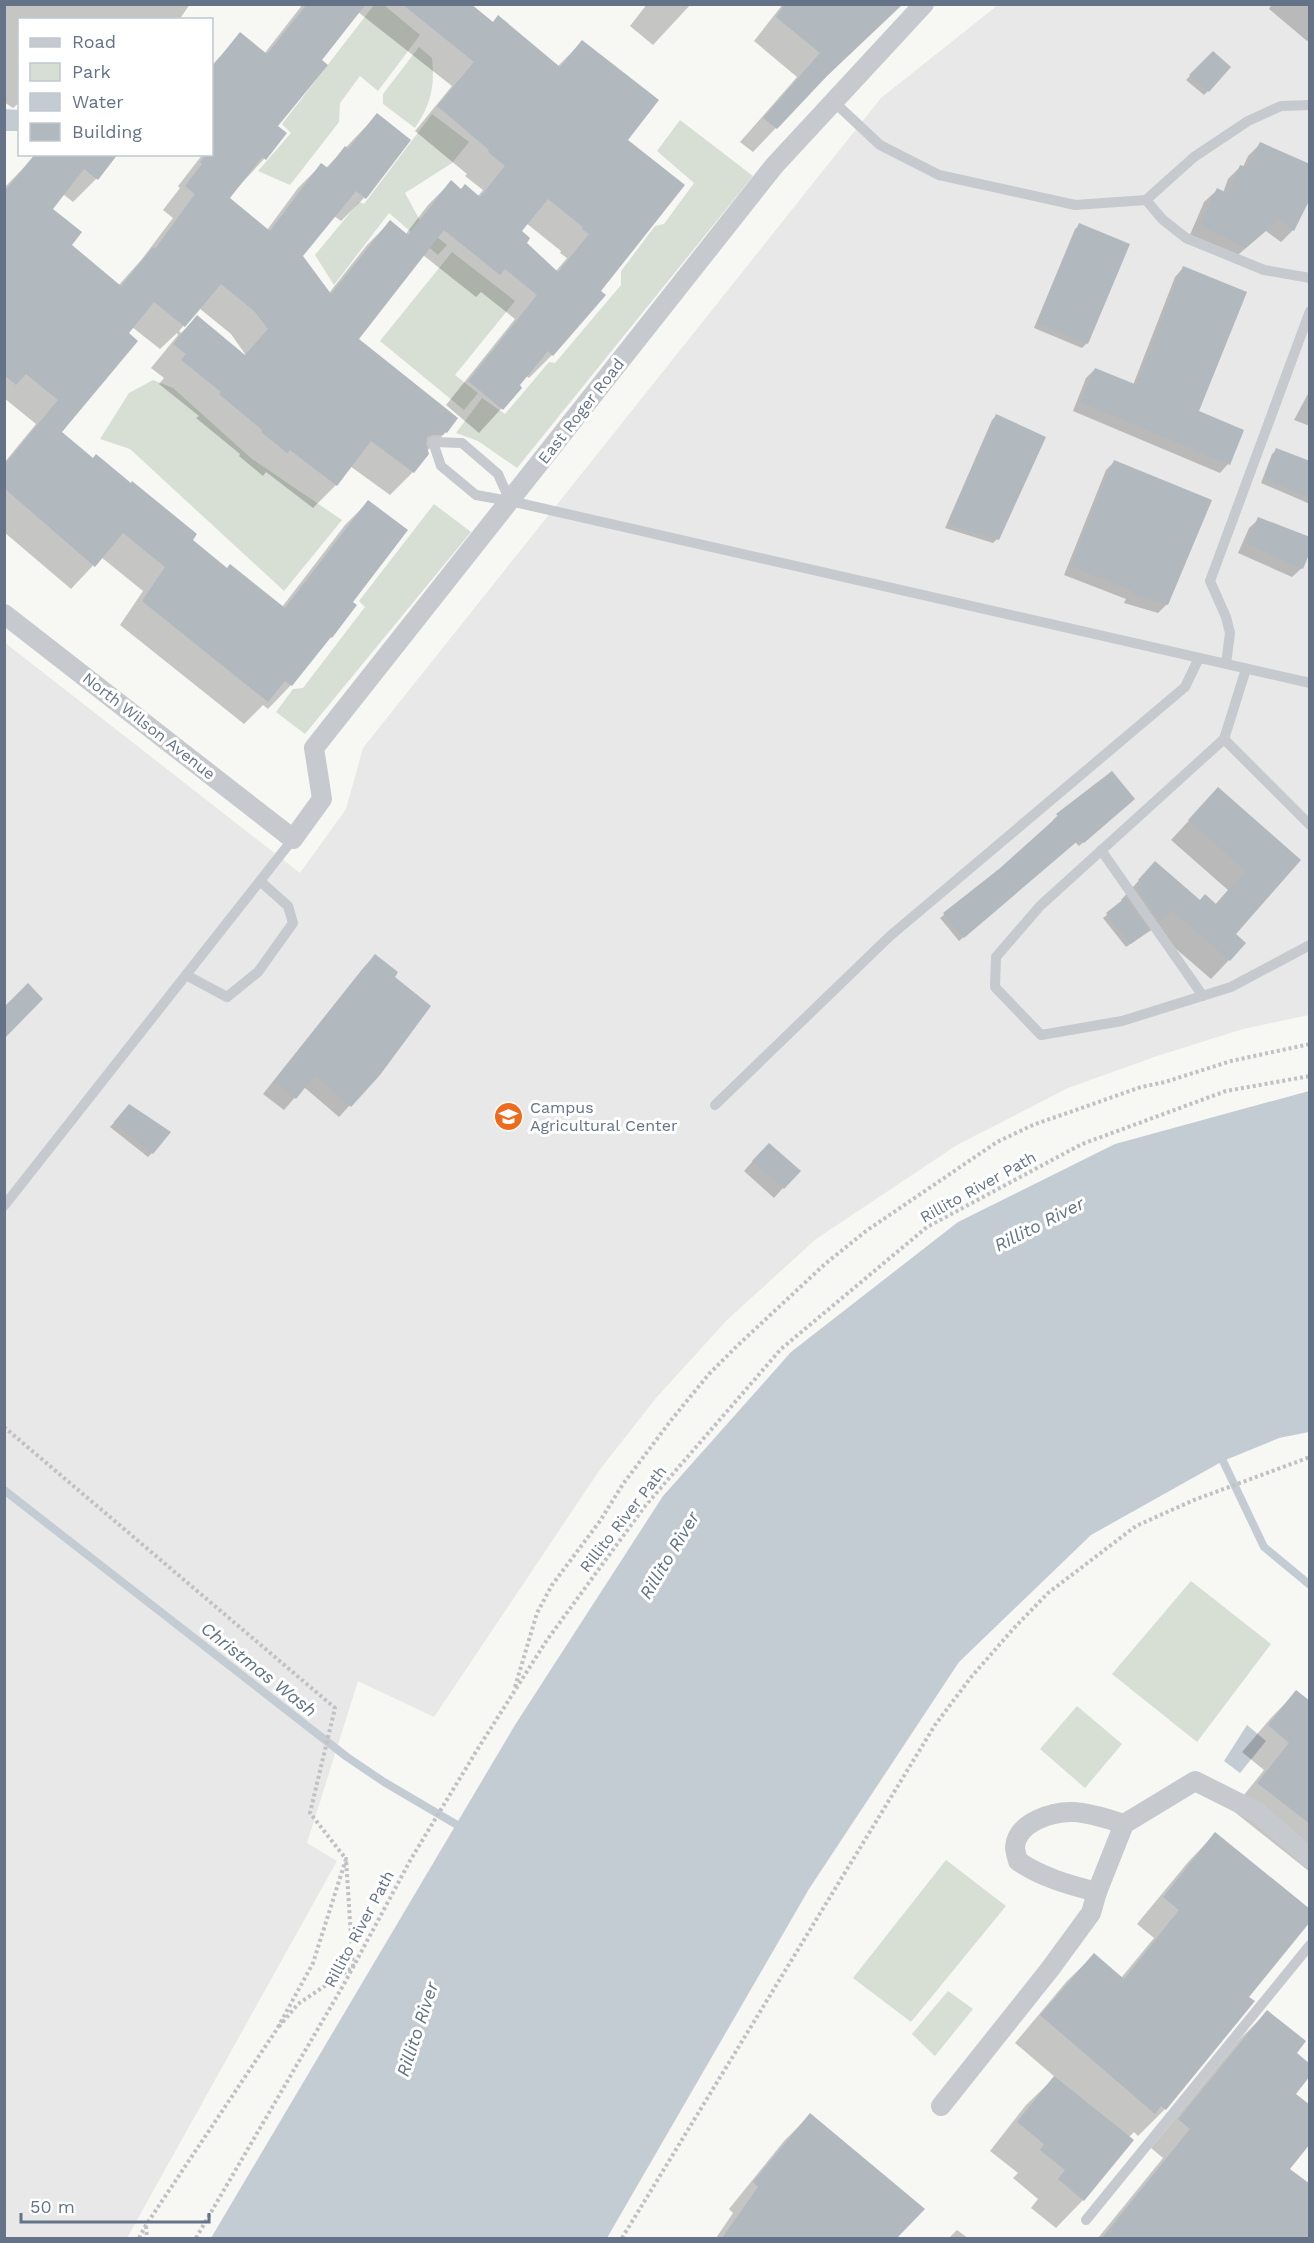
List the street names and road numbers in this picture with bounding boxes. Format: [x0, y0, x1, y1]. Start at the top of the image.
street label: East Roger Road [534, 355, 628, 467]
street label: North Wilson Avenue [79, 668, 219, 784]
street label: Rillito River Path [916, 1147, 1040, 1227]
street label: Rillito River Path [575, 1462, 671, 1576]
street label: Rillito River Path [320, 1867, 398, 1991]

